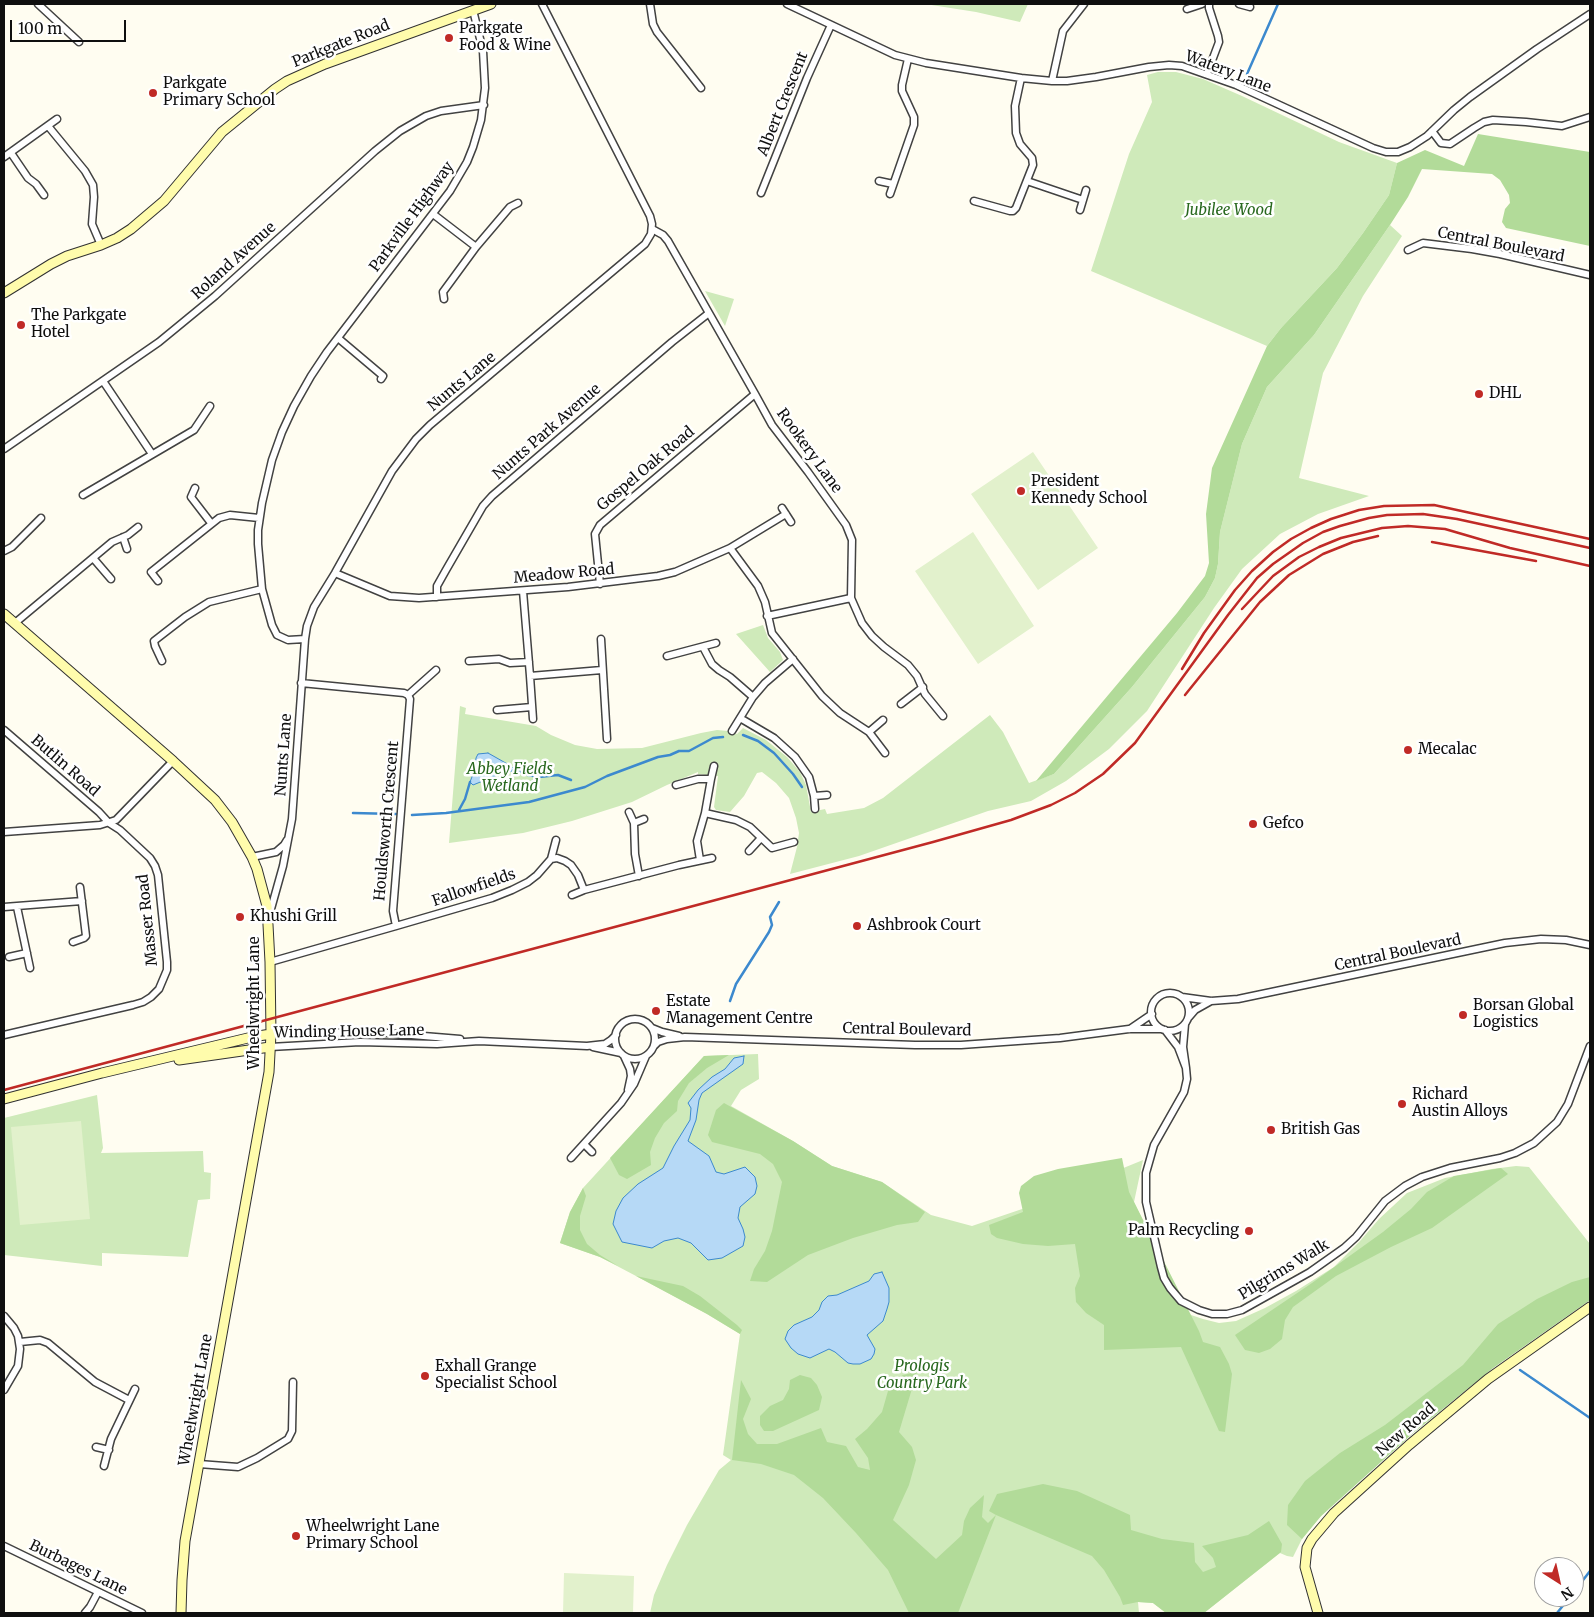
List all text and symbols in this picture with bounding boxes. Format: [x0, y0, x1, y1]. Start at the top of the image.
scale bar [12, 10, 129, 42]
street label: Parkgate Road [290, 16, 392, 72]
text: 100 m [18, 19, 62, 38]
place label: Parkgate Food & Wine [459, 20, 551, 55]
marker: Parkgate Food & Wine [443, 32, 455, 44]
street label: Watery Lane [1183, 47, 1273, 97]
street label: Albert Crescent [754, 49, 812, 159]
place label: Parkgate Primary School [163, 75, 275, 110]
marker: Parkgate Primary School [147, 87, 159, 99]
street label: Parkville Highway [366, 158, 458, 276]
park label: Jubilee Wood [1185, 202, 1273, 220]
street label: Roland Avenue [188, 219, 280, 303]
street label: Central Boulevard [1436, 224, 1566, 266]
place label: The Parkgate Hotel [31, 307, 126, 342]
marker: The Parkgate Hotel [15, 319, 27, 331]
street label: Nunts Lane [424, 348, 500, 416]
street label: Nunts Park Avenue [489, 380, 605, 484]
place label: DHL [1489, 385, 1521, 403]
marker: DHL [1473, 388, 1485, 400]
street label: Rookery Lane [772, 405, 846, 497]
street label: Gospel Oak Road [594, 423, 698, 515]
place label: President Kennedy School [1031, 473, 1147, 508]
marker: President Kennedy School [1015, 485, 1027, 497]
street label: Meadow Road [513, 561, 615, 587]
street label: Nunts Lane [272, 713, 296, 797]
street label: Butlin Road [27, 731, 103, 801]
street label: Houldsworth Crescent [371, 740, 403, 902]
place label: Mecalac [1418, 741, 1477, 759]
marker: Mecalac [1402, 744, 1414, 756]
park label: Abbey Fields Wetland [467, 761, 553, 796]
place label: Gefco [1263, 815, 1304, 833]
marker: Gefco [1247, 818, 1259, 830]
street label: Fallowfields [430, 865, 518, 911]
street label: Masser Road [134, 873, 162, 967]
place label: Khushi Grill [250, 908, 337, 926]
marker: Khushi Grill [234, 911, 246, 923]
place label: Ashbrook Court [867, 917, 981, 935]
marker: Ashbrook Court [851, 920, 863, 932]
street label: Central Boulevard [1333, 931, 1463, 975]
street label: Wheelwright Lane [246, 936, 264, 1070]
place label: Estate Management Centre [666, 993, 813, 1028]
place label: Borsan Global Logistics [1473, 997, 1574, 1032]
marker: Estate Management Centre [650, 1005, 662, 1017]
marker: Borsan Global Logistics [1457, 1009, 1469, 1021]
street label: Central Boulevard [842, 1020, 972, 1040]
street label: Winding House Lane [274, 1022, 424, 1042]
place label: Richard Austin Alloys [1412, 1086, 1508, 1121]
marker: Richard Austin Alloys [1396, 1098, 1408, 1110]
place label: British Gas [1281, 1121, 1360, 1139]
marker: British Gas [1265, 1124, 1277, 1136]
place label: Palm Recycling [1128, 1222, 1239, 1240]
marker: Palm Recycling [1243, 1225, 1255, 1237]
street label: Pilgrims Walk [1236, 1236, 1332, 1304]
street label: Wheelwright Lane [176, 1333, 216, 1467]
place label: Exhall Grange Specialist School [435, 1358, 557, 1393]
park label: Prologis Country Park [877, 1358, 967, 1393]
marker: Exhall Grange Specialist School [419, 1370, 431, 1382]
street label: New Road [1373, 1400, 1439, 1460]
place label: Wheelwright Lane Primary School [306, 1518, 439, 1553]
marker: Wheelwright Lane Primary School [290, 1530, 302, 1542]
street label: Burbages Lane [26, 1537, 130, 1599]
north arrow [1534, 1557, 1584, 1607]
text: N [1557, 1583, 1577, 1604]

